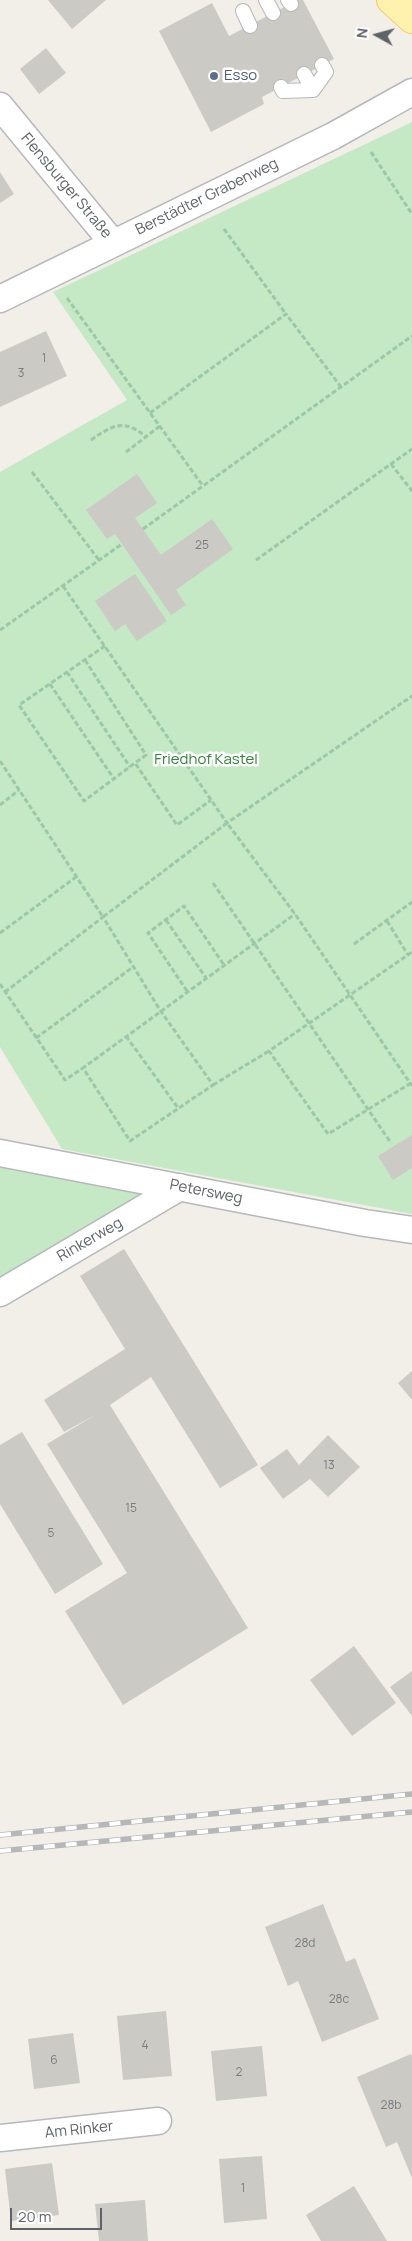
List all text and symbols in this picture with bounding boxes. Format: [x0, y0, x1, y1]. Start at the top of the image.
north arrow [352, 10, 402, 60]
text: N [352, 27, 372, 39]
place label: Esso [224, 67, 257, 85]
marker: Esso [208, 70, 220, 82]
street label: Flensburger Straße [17, 130, 115, 242]
street label: Berstädter Grabenweg [133, 155, 281, 239]
house number: 1 [42, 352, 46, 366]
house number: 3 [18, 367, 24, 381]
house number: 25 [195, 539, 209, 553]
park label: Friedhof Kastel [154, 751, 258, 769]
street label: Petersweg [168, 1176, 244, 1208]
street label: Rinkerweg [54, 1214, 126, 1266]
house number: 13 [323, 1459, 335, 1473]
house number: 15 [125, 1502, 137, 1516]
house number: 5 [48, 1527, 54, 1541]
house number: 28d [295, 1937, 315, 1951]
house number: 28c [329, 1993, 349, 2007]
house number: 4 [141, 2039, 149, 2053]
house number: 6 [50, 2054, 58, 2068]
house number: 2 [236, 2066, 242, 2080]
house number: 28b [381, 2099, 401, 2113]
street label: Am Rinker [44, 2117, 114, 2143]
house number: 1 [241, 2182, 245, 2196]
scale bar [12, 2198, 105, 2230]
text: 20 m [18, 2206, 51, 2227]

